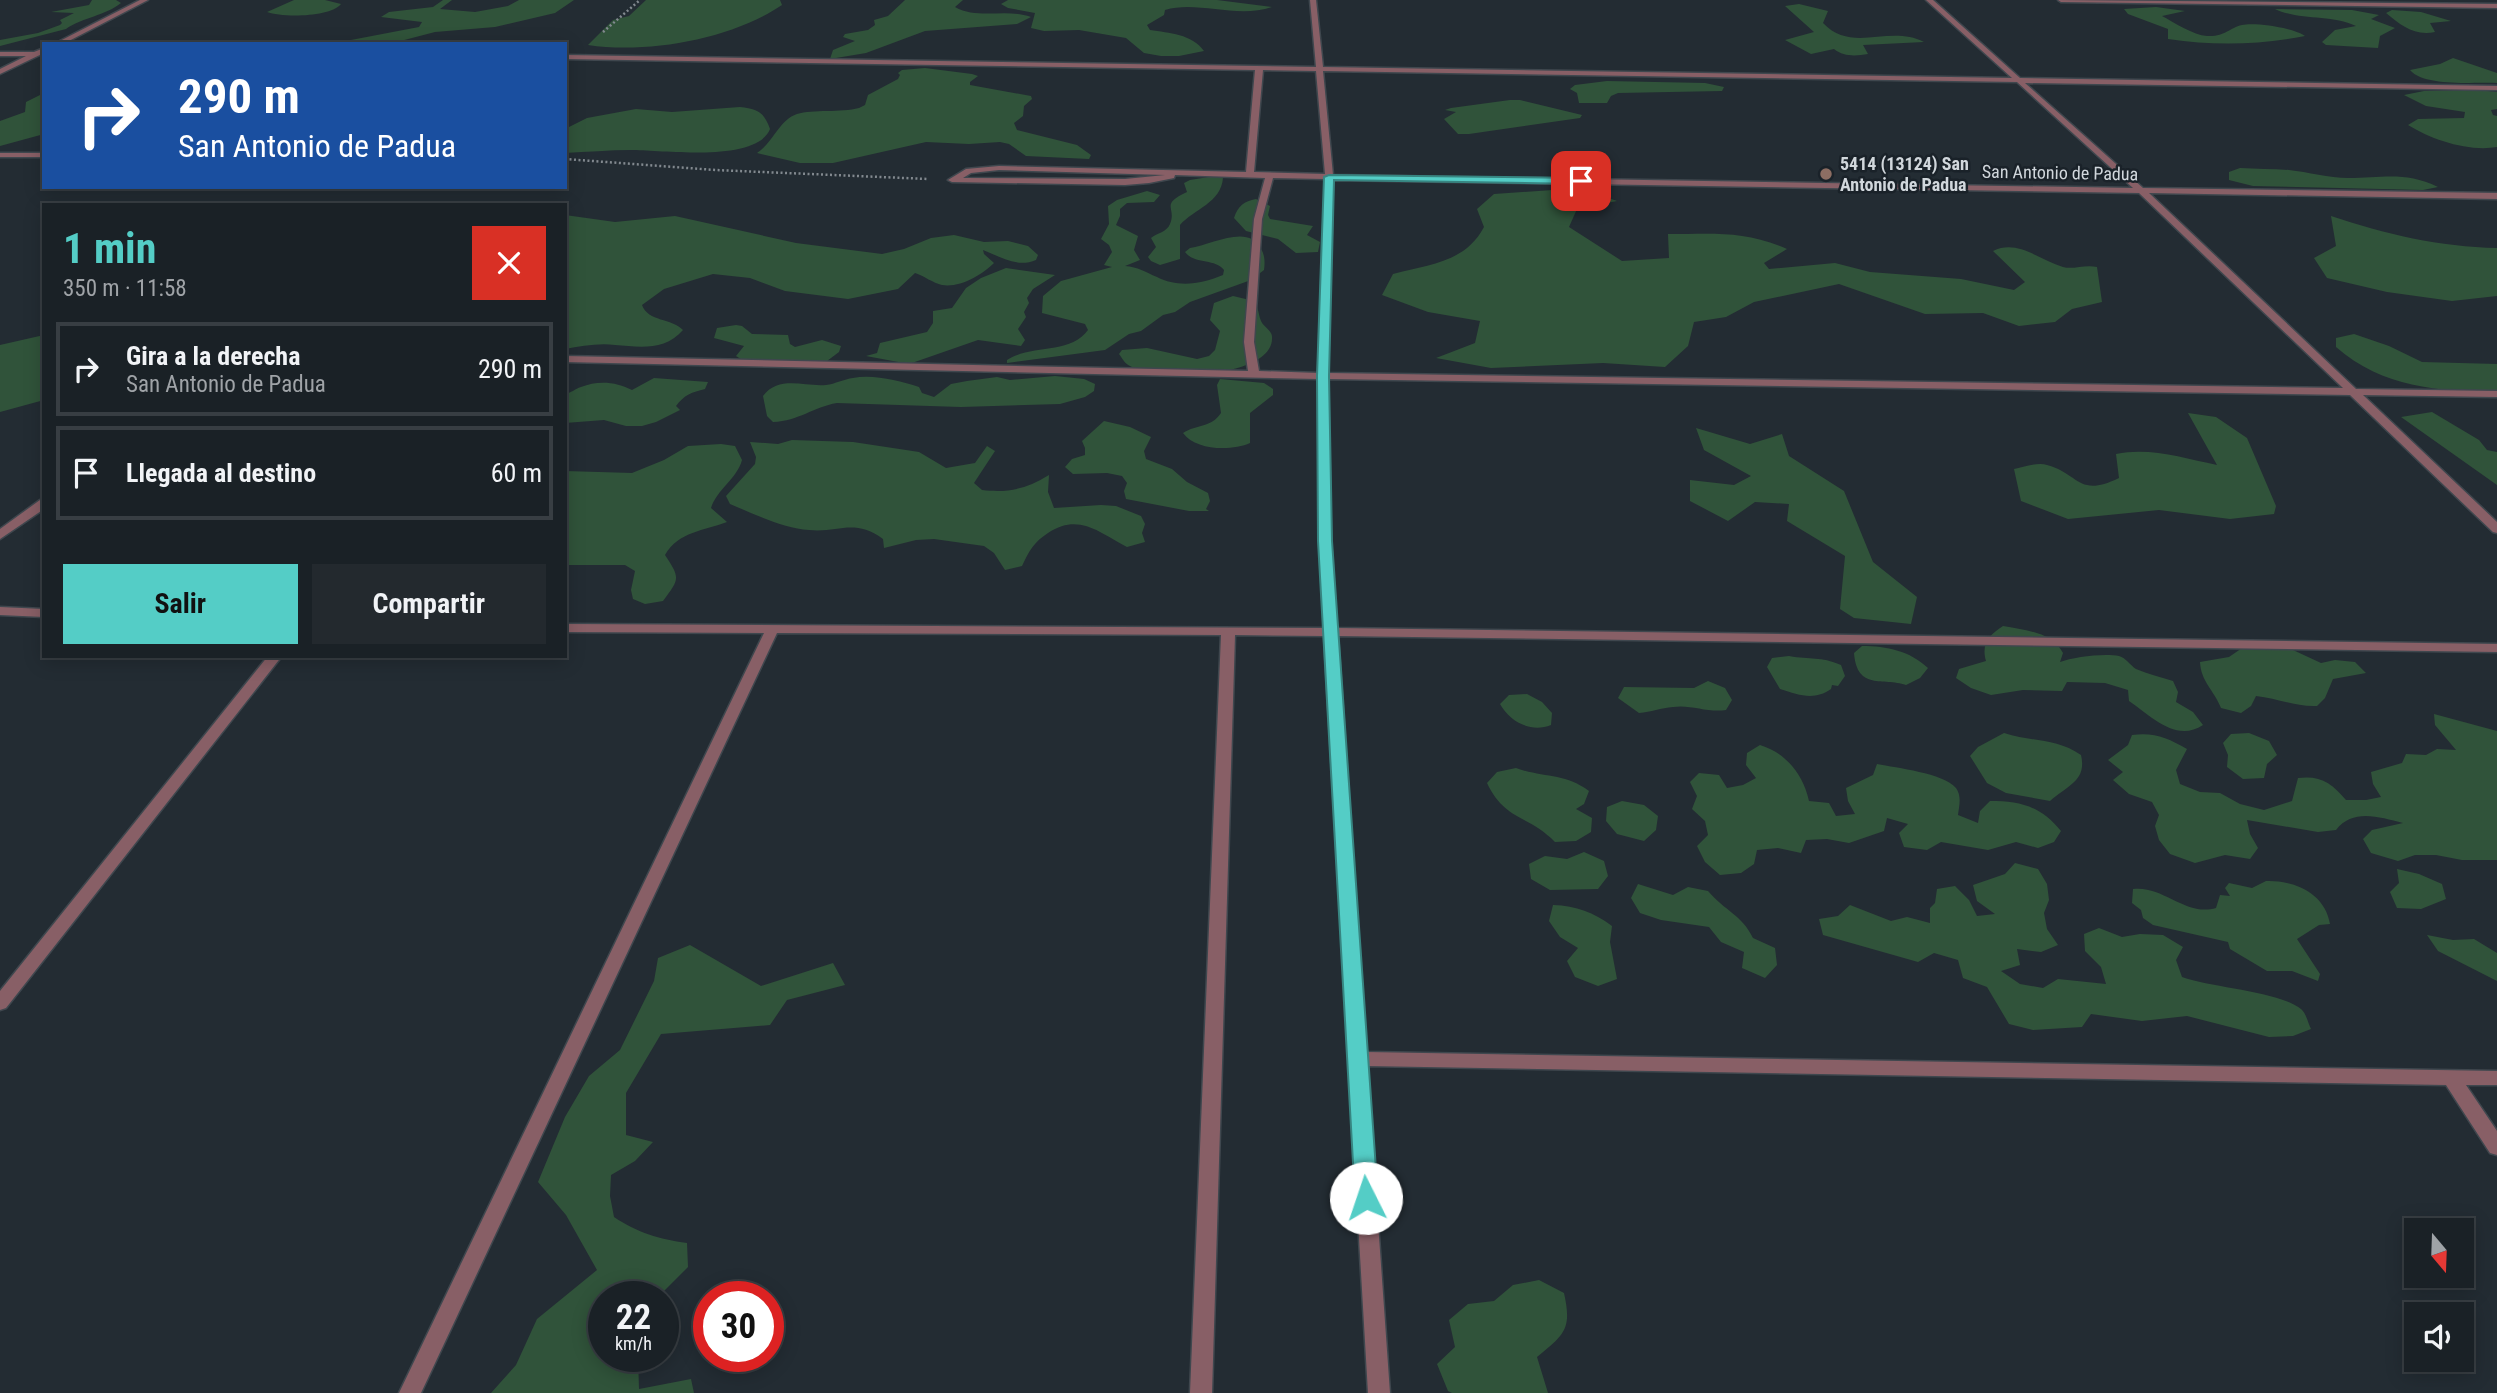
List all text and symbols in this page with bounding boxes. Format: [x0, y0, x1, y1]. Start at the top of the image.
text: 290 m [178, 68, 300, 125]
icon: right [63, 70, 154, 161]
text: San Antonio de Padua [178, 127, 456, 165]
pin [1551, 151, 1611, 211]
place label: 5414 (13124) San Antonio de Padua [1840, 153, 1969, 195]
street label: San Antonio de Padua [1982, 161, 2138, 184]
icon: arrive [1562, 162, 1600, 200]
marker: 5414 (13124) San Antonio de Padua [1818, 166, 1834, 182]
text: 1 min [63, 224, 156, 273]
button: close [472, 226, 546, 300]
text: 350 m · 11:58 [63, 275, 187, 302]
text: Gira a la derecha [126, 341, 300, 371]
icon: right [67, 350, 105, 388]
text: 290 m [478, 354, 542, 384]
text: San Antonio de Padua [126, 371, 326, 398]
icon: arrive [67, 454, 105, 492]
text: Llegada al destino [126, 458, 316, 488]
text: 60 m [491, 458, 542, 488]
button: Salir [63, 564, 298, 644]
button: Compartir [312, 564, 546, 644]
position arrow [1329, 1161, 1403, 1235]
north arrow [2404, 1218, 2474, 1288]
map controls [2404, 1218, 2474, 1372]
speed limit sign: 30 [693, 1281, 784, 1372]
text: 22 [616, 1297, 651, 1338]
button: sound [2404, 1302, 2474, 1372]
text: km/h [615, 1333, 652, 1354]

